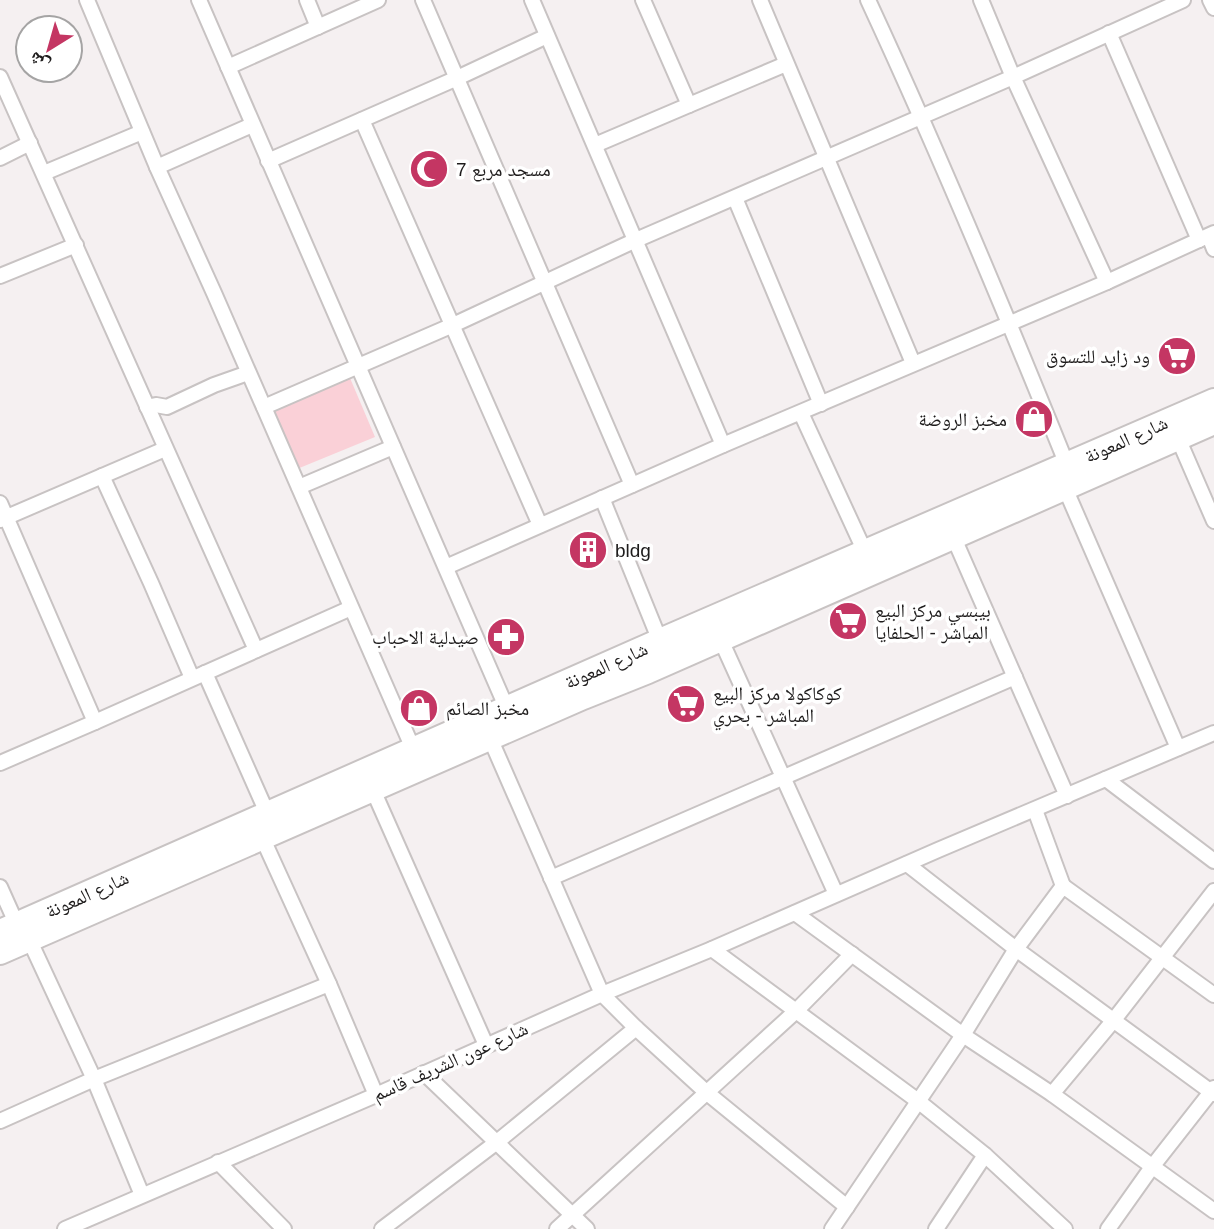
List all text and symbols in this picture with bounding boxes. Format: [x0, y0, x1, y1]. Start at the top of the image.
north arrow [14, 14, 84, 84]
text: ش [25, 47, 54, 77]
mosque icon: مسجد مربع 7 [408, 148, 450, 190]
place label: مسجد مربع 7 [456, 159, 551, 182]
supermarket icon: ود زايد للتسوق [1156, 335, 1198, 377]
place label: ود زايد للتسوق [1046, 346, 1150, 368]
shop icon: مخبز الروضة [1013, 398, 1055, 440]
place label: مخبز الروضة [919, 409, 1007, 431]
street label: شارع المعونة [1082, 412, 1171, 468]
building icon: bldg [567, 529, 609, 571]
place label: bldg [615, 540, 651, 561]
supermarket icon: بيبسي مركز البيع المباشر - الحلفايا [827, 600, 869, 642]
place label: بيبسي مركز البيع المباشر - الحلفايا [875, 600, 991, 644]
pharmacy icon: صيدلية الاحباب [485, 616, 527, 658]
place label: صيدلية الاحباب [372, 627, 479, 649]
street label: شارع المعونة [562, 638, 651, 694]
supermarket icon: كوكاكولا مركز البيع المباشر - بحري [665, 683, 707, 725]
place label: كوكاكولا مركز البيع المباشر - بحري [713, 683, 842, 731]
shop icon: مخبز الصائم [398, 687, 440, 729]
place label: مخبز الصائم [446, 698, 529, 721]
street label: شارع المعونة [43, 867, 132, 923]
street label: شارع عون الشريف قاسم [369, 1018, 532, 1107]

